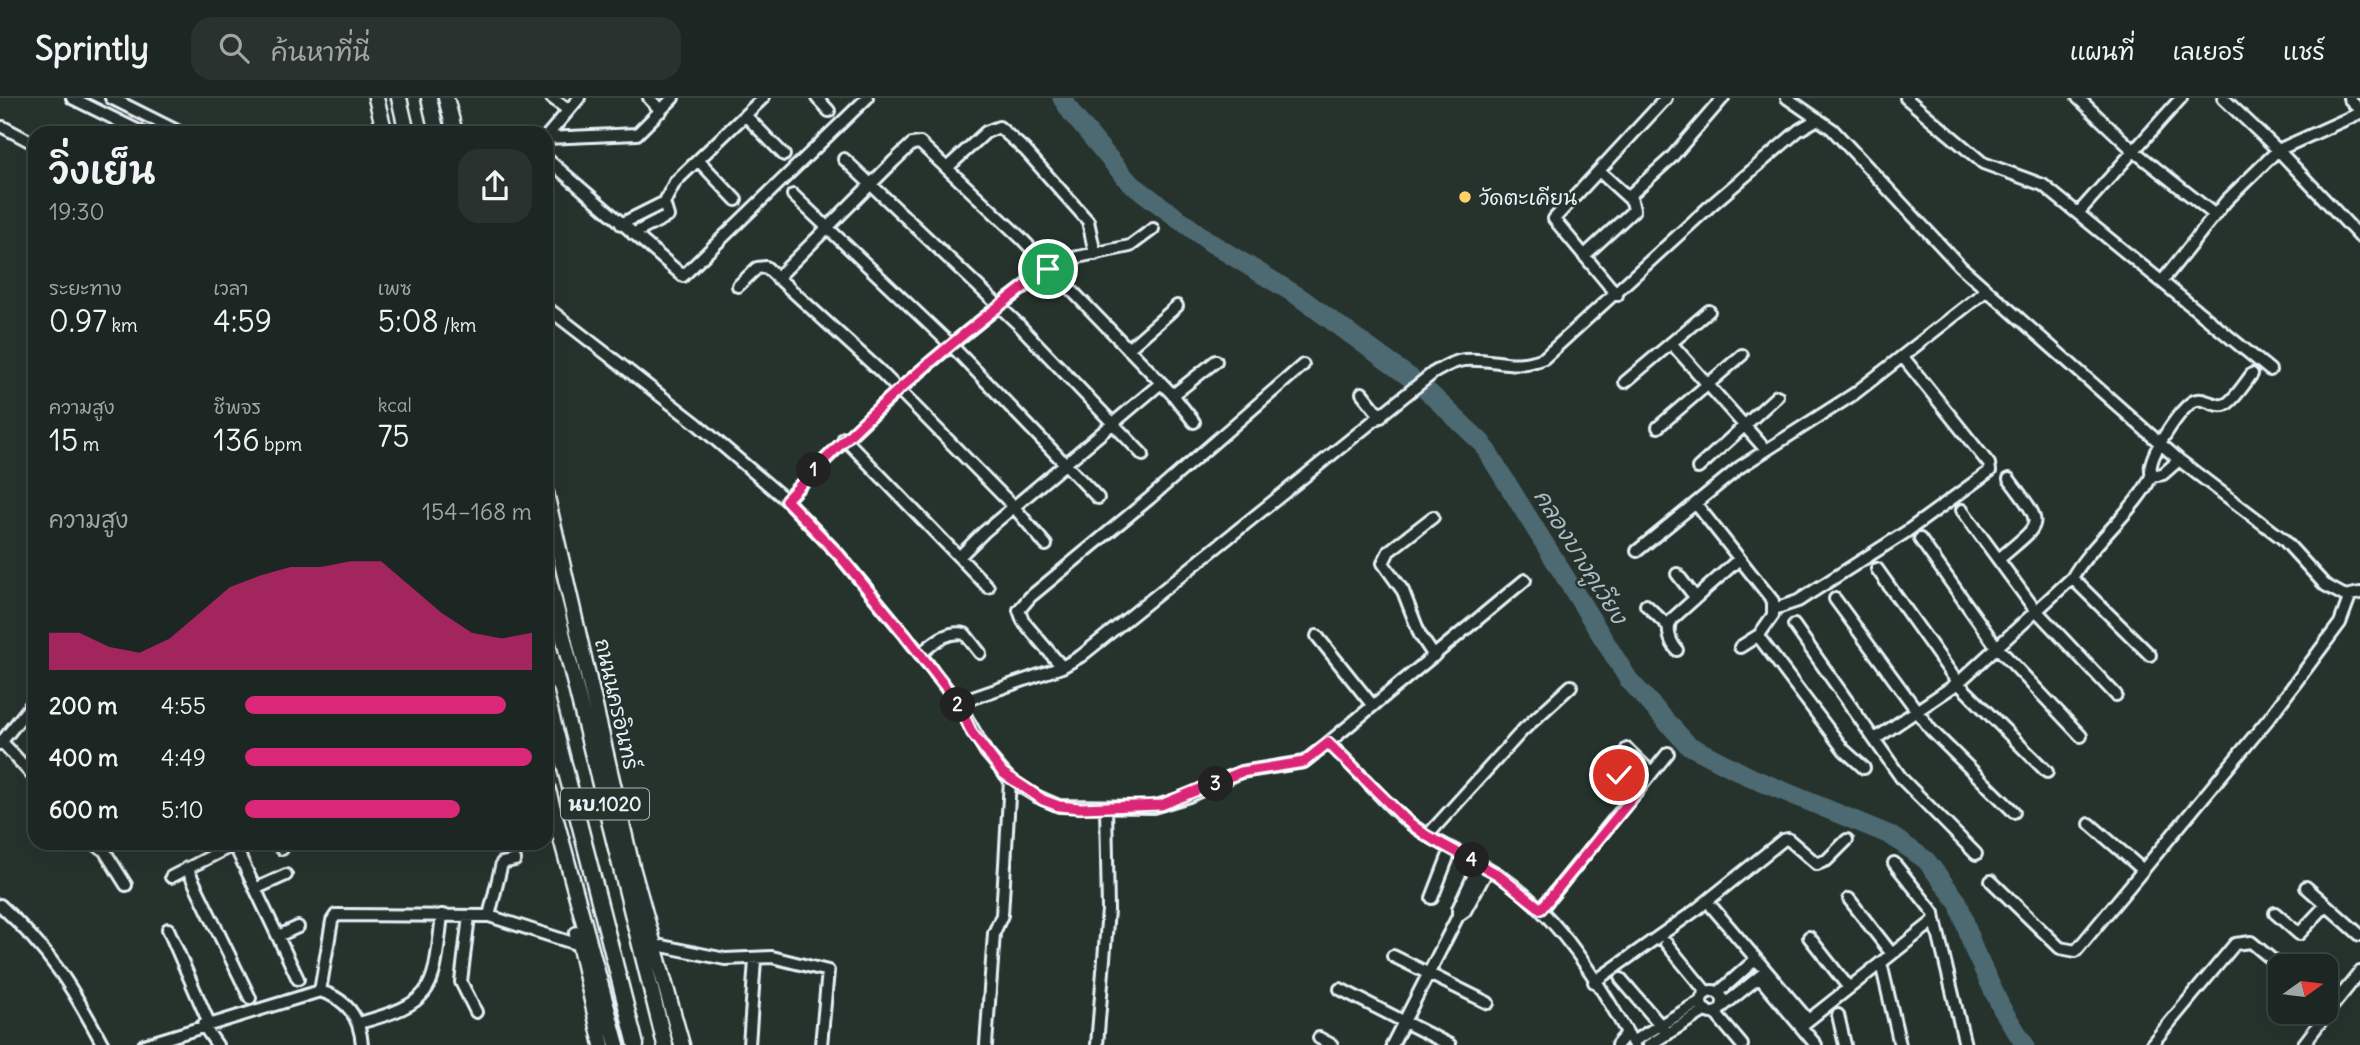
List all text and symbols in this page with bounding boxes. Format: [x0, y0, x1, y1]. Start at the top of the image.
search box [191, 17, 681, 80]
text: Sprintly [35, 27, 149, 69]
icon: search [215, 29, 253, 67]
text: ค้นหาที่นี่ [271, 35, 370, 68]
text: แผนที่ [2070, 36, 2135, 66]
text: เลเยอร์ [2173, 36, 2245, 66]
text: แชร์ [2283, 36, 2325, 66]
text: วิ่งเย็น [49, 147, 155, 194]
button: share [458, 149, 532, 223]
place label: วัดตะเคียน [1479, 184, 1577, 211]
marker: วัดตะเคียน [1457, 189, 1473, 205]
text: 19:30 [49, 197, 105, 226]
pin [1018, 239, 1078, 299]
icon: arrive [1029, 250, 1067, 288]
text: ระยะทาง [49, 276, 122, 300]
text: เวลา [213, 276, 248, 300]
text: เพซ [378, 276, 412, 300]
text: 0.97 [49, 302, 107, 340]
text: 4:59 [213, 302, 272, 340]
text: 5:08 [378, 302, 439, 340]
text: km [107, 313, 138, 337]
text: /km [439, 313, 477, 337]
text: kcal [378, 393, 412, 417]
text: ความสูง [49, 395, 115, 419]
text: ชีพจร [213, 395, 261, 419]
text: 75 [378, 417, 410, 455]
text: 15 [49, 421, 78, 459]
text: 136 [213, 421, 260, 459]
text: m [78, 432, 99, 456]
text: bpm [260, 432, 302, 456]
pin: 1 [796, 452, 832, 488]
text: 1 [810, 457, 817, 481]
water label: คลองบางคูเวียง [1526, 483, 1635, 632]
text: 154–168 m [422, 497, 532, 526]
text: ความสูง [49, 505, 128, 534]
street label: ถนนนครอินทร์ [589, 636, 645, 772]
pin: 2 [940, 688, 976, 722]
text: 200 m [49, 691, 118, 720]
text: 4:55 [161, 691, 206, 720]
text: 2 [952, 692, 963, 716]
text: 400 m [49, 743, 118, 772]
text: 4:49 [161, 743, 206, 772]
pin [1589, 745, 1649, 805]
icon: check [1600, 756, 1638, 794]
pin: 3 [1198, 766, 1234, 802]
text: 3 [1210, 771, 1221, 795]
road number: นบ.1020 [561, 789, 649, 820]
text: 600 m [49, 795, 118, 824]
text: 5:10 [161, 795, 204, 824]
pin: 4 [1454, 842, 1490, 878]
text: 4 [1466, 847, 1477, 871]
north arrow [2268, 954, 2338, 1024]
map controls [2268, 954, 2338, 1024]

